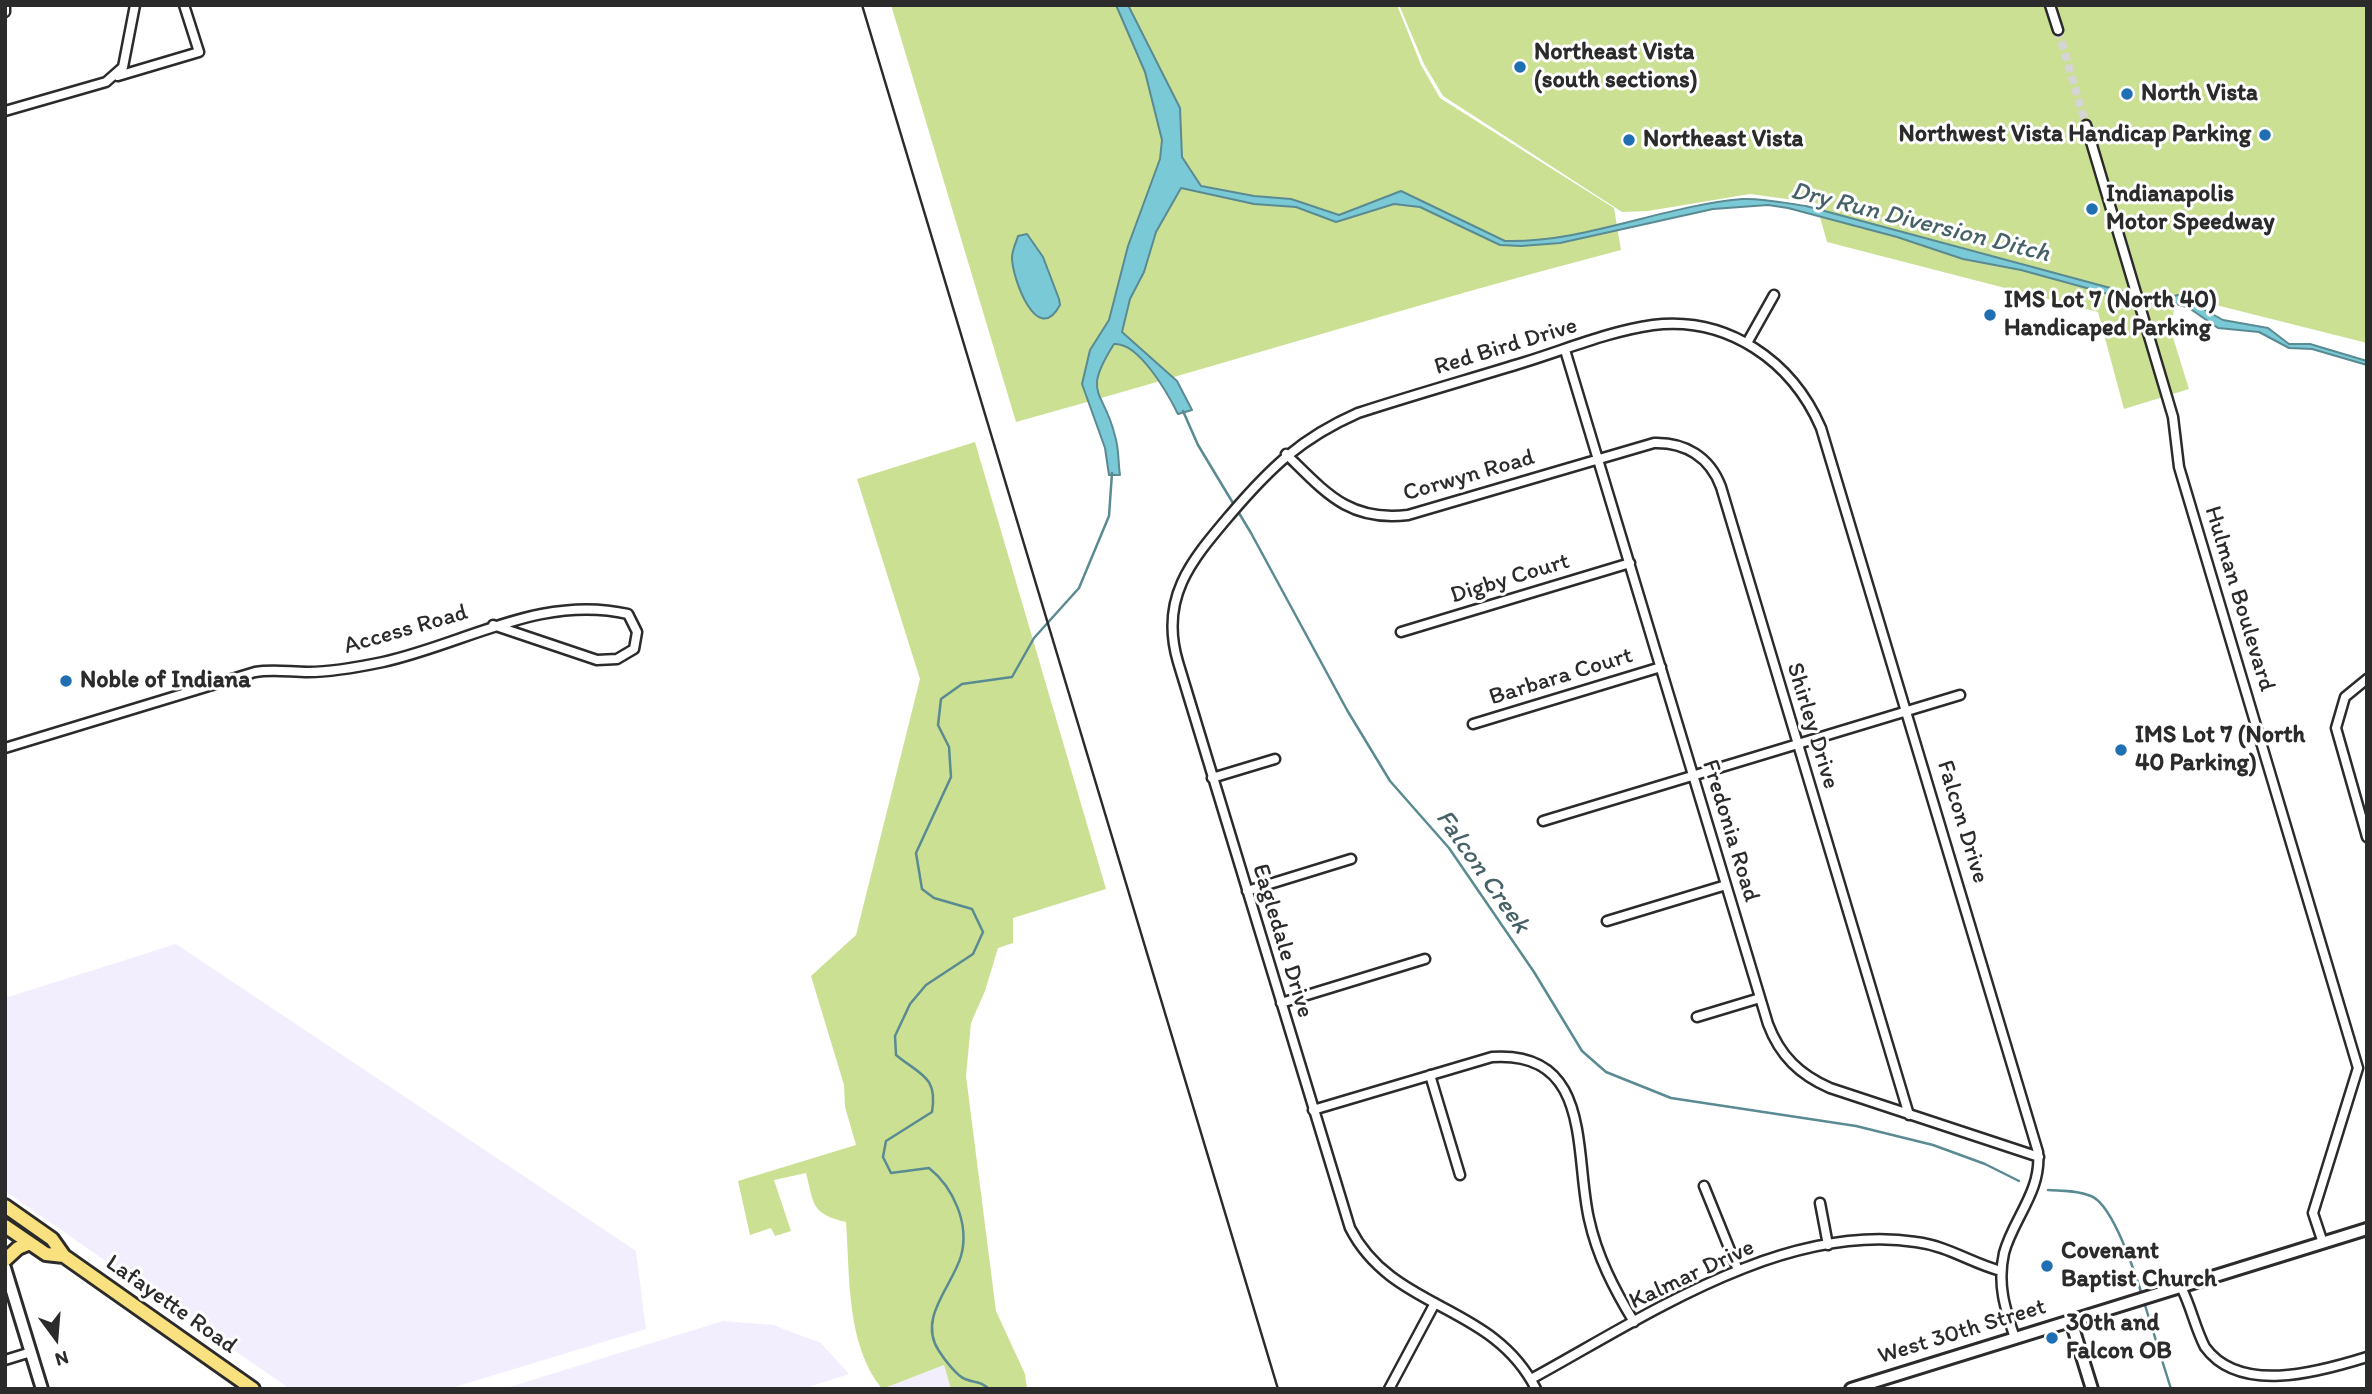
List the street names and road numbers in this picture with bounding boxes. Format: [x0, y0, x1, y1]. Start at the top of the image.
street label: Red Bird Drive [1431, 312, 1581, 382]
street label: Corwyn Road [1400, 443, 1538, 509]
street label: Hulman Boulevard [2197, 503, 2281, 695]
street label: Digby Court [1447, 547, 1573, 611]
street label: Access Road [341, 599, 471, 661]
street label: Barbara Court [1486, 642, 1636, 712]
street label: Shirley Drive [1779, 659, 1845, 793]
street label: Fredonia Road [1695, 756, 1765, 906]
street label: Falcon Drive [1930, 757, 1994, 887]
street label: Eagledale Drive [1245, 861, 1319, 1021]
street label: Kalmar Drive [1625, 1233, 1759, 1317]
street label: Lafayette Road [100, 1249, 242, 1361]
street label: West 30th Street [1874, 1293, 2050, 1371]

